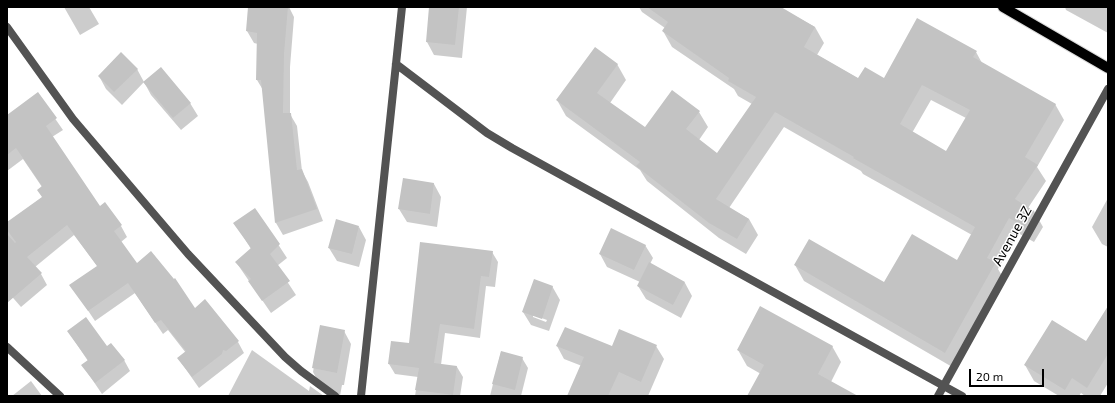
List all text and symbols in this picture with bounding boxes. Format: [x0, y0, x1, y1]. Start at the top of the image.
street label: Avenue 3Z [989, 203, 1035, 269]
scale bar [971, 361, 1046, 387]
text: 20 m [976, 369, 1003, 383]

